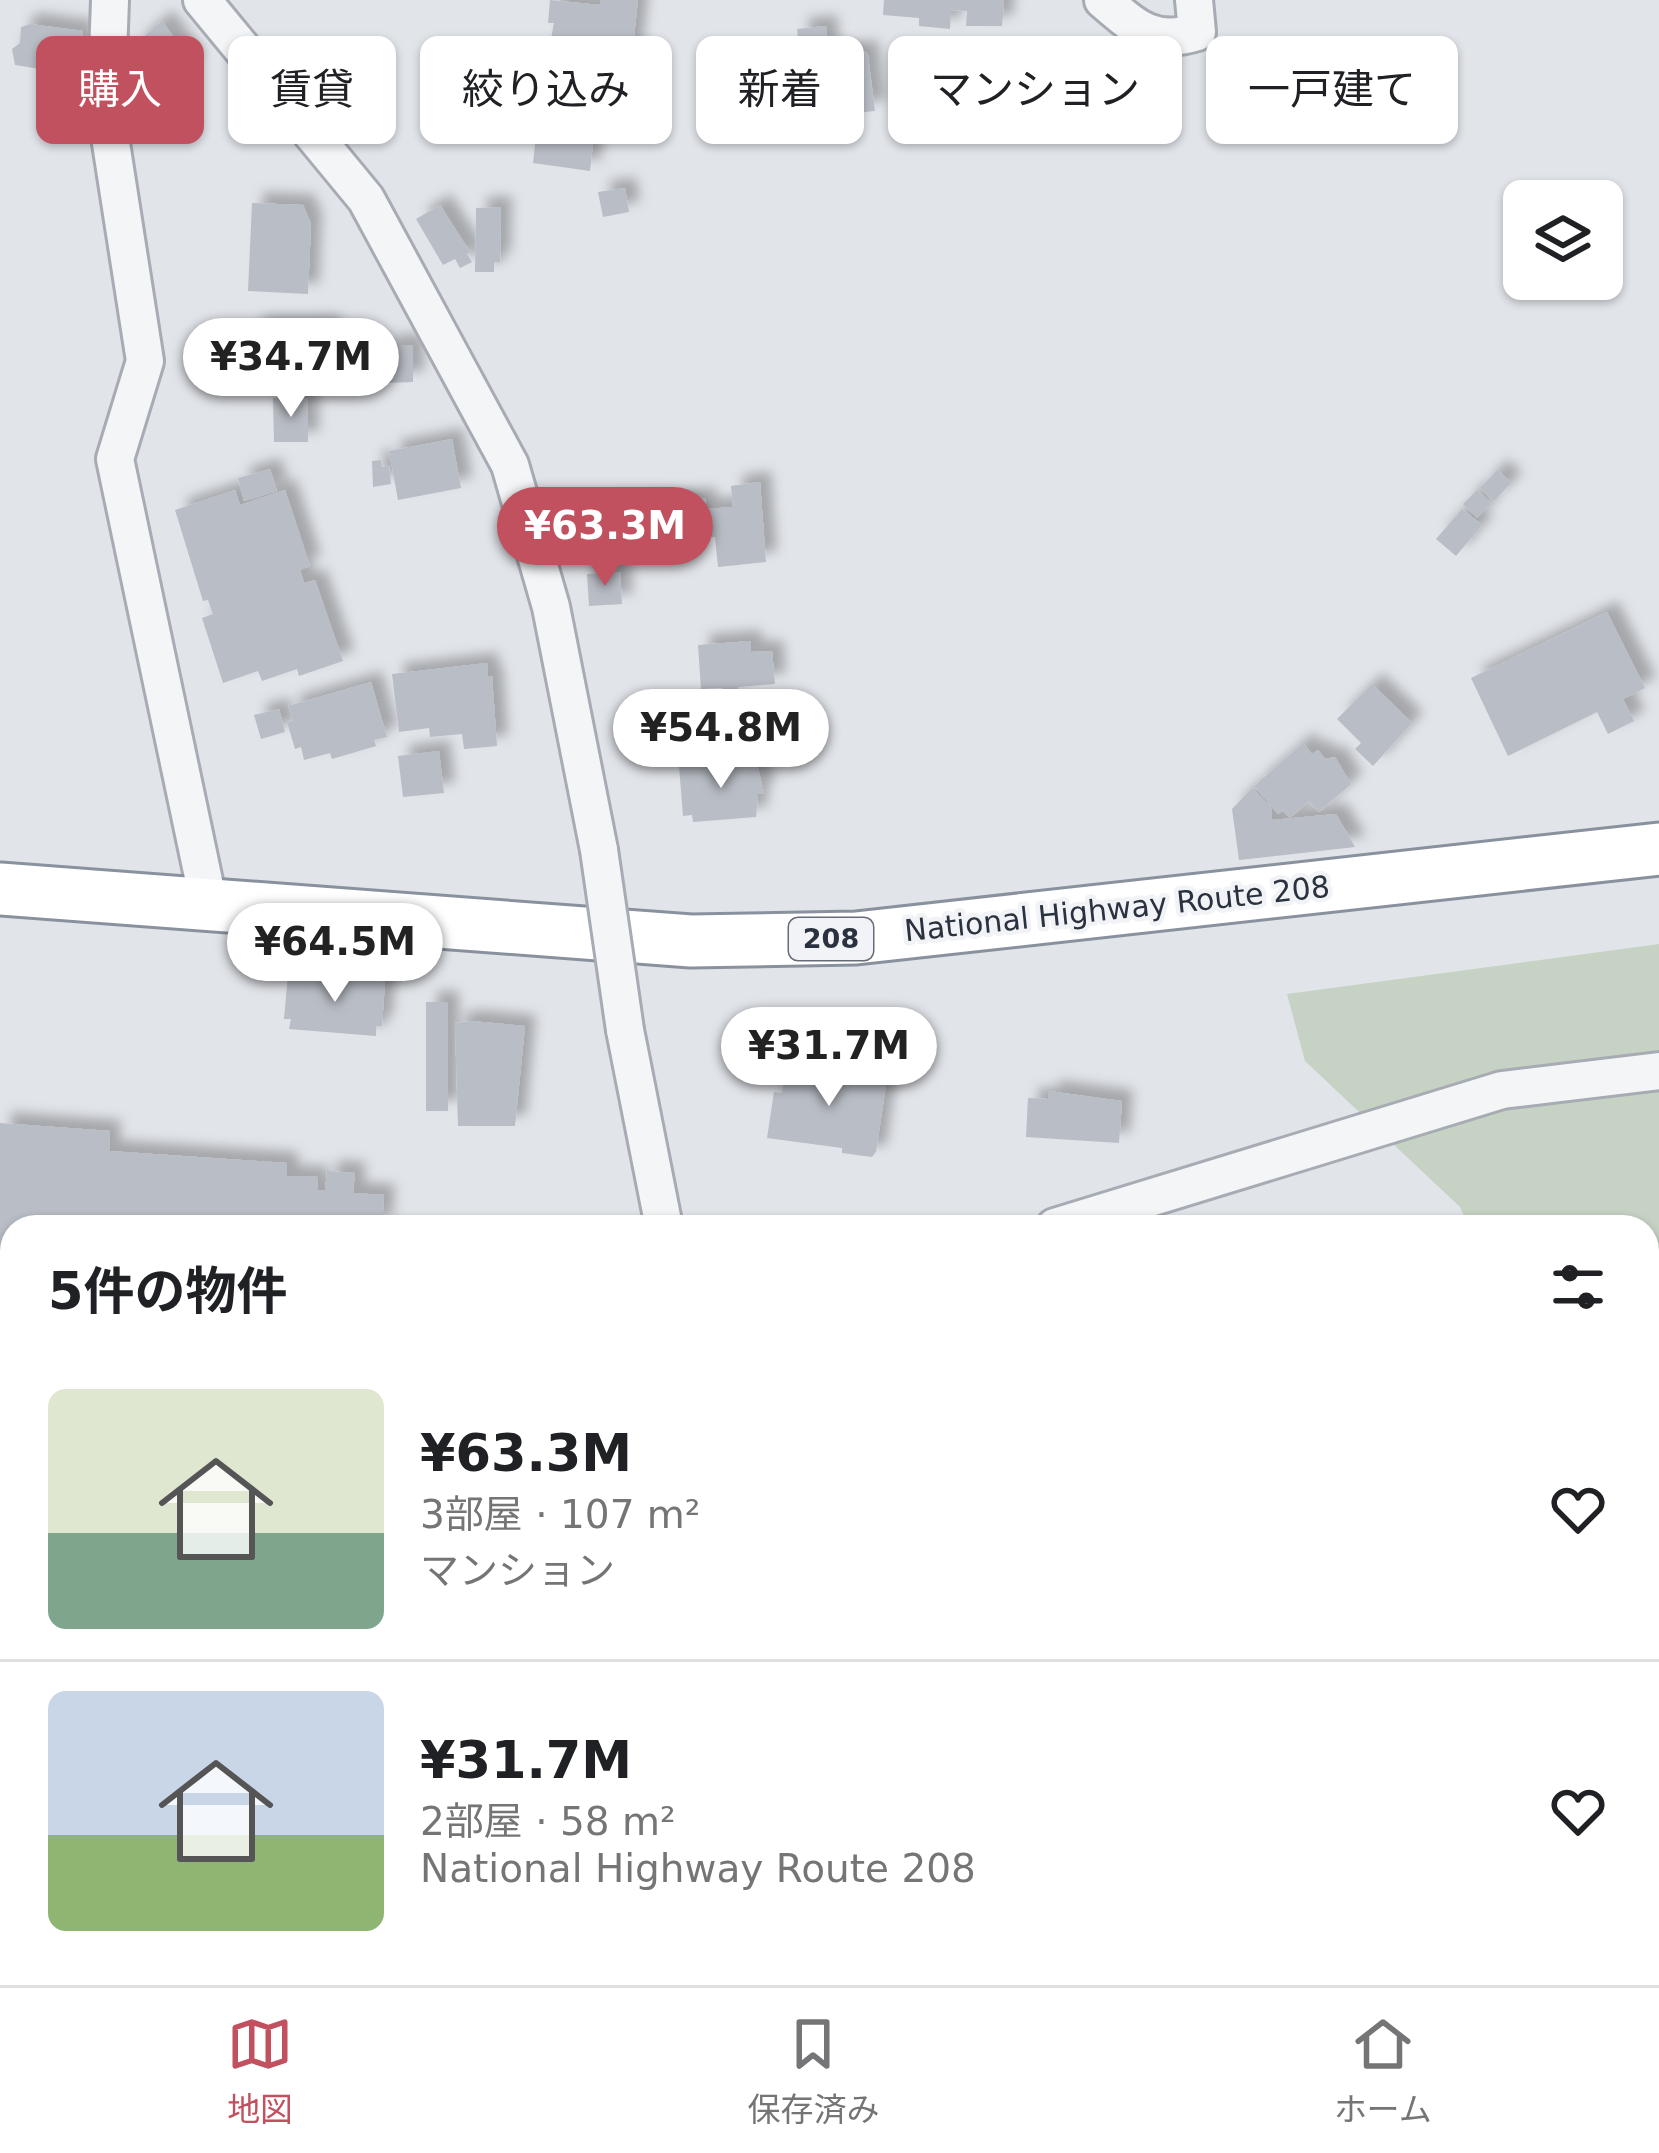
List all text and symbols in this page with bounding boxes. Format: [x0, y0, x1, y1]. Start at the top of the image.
chip: 購入 [36, 36, 204, 144]
chip: 賃貸 [228, 36, 396, 144]
chip: 絞り込み [420, 36, 672, 144]
chip: 新着 [696, 36, 864, 144]
chip: マンション [888, 36, 1182, 144]
chip: 一戸建て [1206, 36, 1458, 144]
map controls [1503, 180, 1623, 300]
button: layers [1503, 180, 1623, 300]
pin: ¥34.7M [193, 318, 389, 420]
text: ¥34.7M [210, 334, 372, 379]
pin: ¥63.3M [507, 487, 703, 589]
text: ¥63.3M [524, 503, 686, 548]
pin: ¥54.8M [623, 689, 819, 791]
text: ¥54.8M [640, 705, 802, 750]
street label: National Highway Route 208 [902, 869, 1331, 948]
pin: ¥64.5M [237, 903, 433, 1005]
road number: 208 [789, 918, 873, 960]
text: ¥64.5M [254, 919, 416, 964]
pin: ¥31.7M [731, 1007, 927, 1109]
text: ¥31.7M [748, 1023, 910, 1068]
icon: filters [1545, 1254, 1611, 1320]
text: 5件の物件 [48, 1262, 288, 1321]
text: ¥63.3M [420, 1424, 632, 1483]
icon: home [144, 1437, 288, 1581]
icon: heart [1545, 1476, 1611, 1542]
text: 3部屋 · 107 m² [420, 1492, 700, 1537]
text: マンション [420, 1548, 615, 1593]
text: ¥31.7M [420, 1731, 632, 1790]
icon: home [144, 1739, 288, 1883]
icon: heart [1545, 1778, 1611, 1844]
text: 2部屋 · 58 m² [420, 1799, 676, 1844]
text: National Highway Route 208 [420, 1846, 976, 1891]
tab: 地図 [227, 2011, 293, 2131]
tab: 保存済み [747, 2011, 879, 2131]
tab: ホーム [1334, 2011, 1432, 2131]

